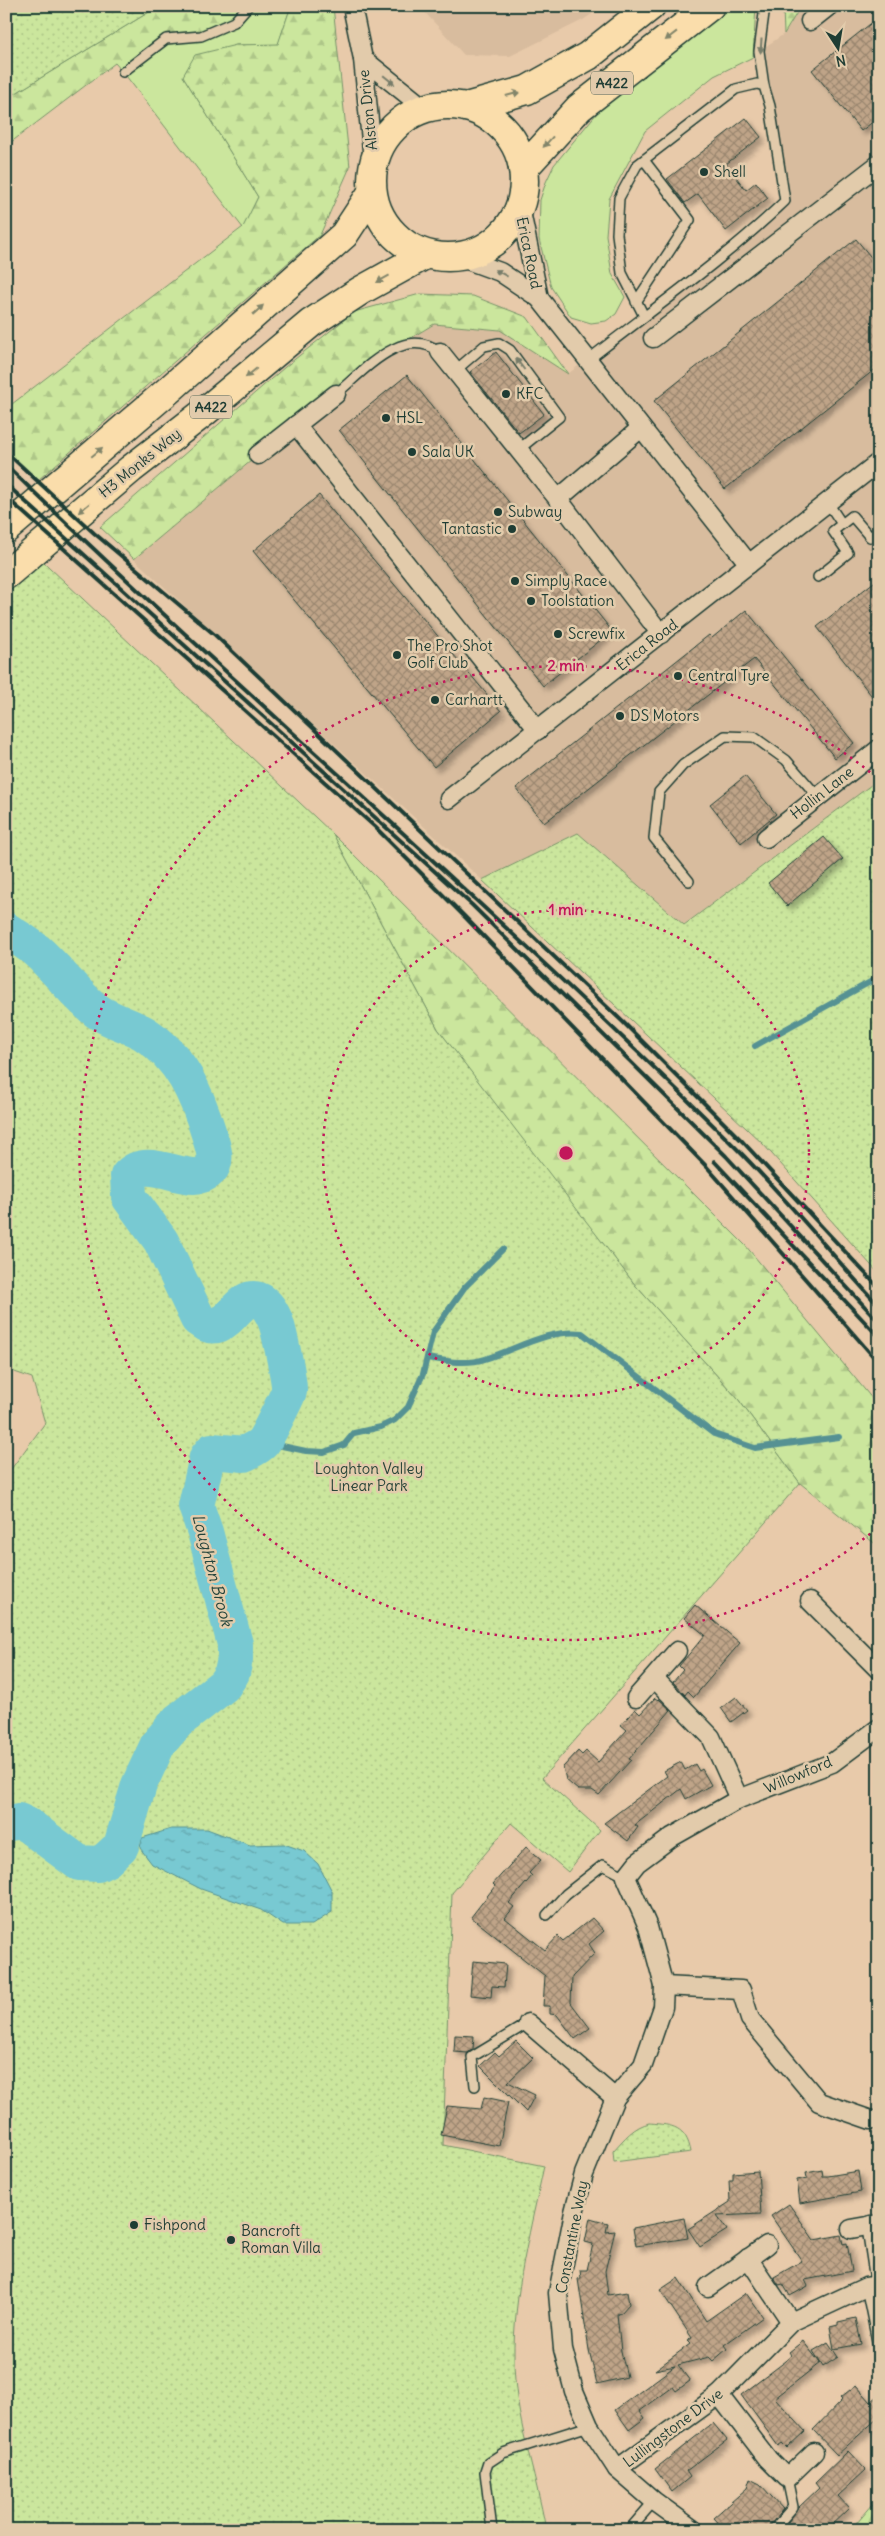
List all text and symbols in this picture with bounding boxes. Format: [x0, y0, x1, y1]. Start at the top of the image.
north arrow [812, 22, 862, 72]
one-way arrow [665, 31, 678, 42]
one-way arrow [756, 38, 764, 54]
text: N [834, 51, 847, 71]
street label: Alston Drive [354, 69, 381, 151]
road number: A422 [591, 72, 633, 95]
one-way arrow [382, 74, 395, 85]
one-way arrow [506, 90, 521, 98]
one-way arrow [543, 135, 554, 148]
place label: Shell [714, 162, 746, 181]
marker: Shell [698, 166, 710, 178]
street label: Erica Road [513, 215, 546, 291]
one-way arrow [494, 269, 508, 277]
one-way arrow [376, 274, 389, 283]
one-way arrow [252, 304, 264, 316]
one-way arrow [515, 357, 525, 371]
one-way arrow [245, 367, 257, 378]
place label: KFC [516, 384, 544, 403]
marker: KFC [500, 388, 512, 400]
road number: A422 [190, 396, 232, 418]
place label: HSL [396, 408, 423, 427]
marker: HSL [380, 412, 392, 424]
street label: H3 Monks Way [95, 424, 185, 502]
place label: Sala UK [422, 442, 475, 461]
one-way arrow [90, 446, 103, 457]
marker: Sala UK [406, 446, 418, 458]
place label: Subway [508, 502, 562, 521]
one-way arrow [78, 503, 91, 514]
marker: Subway [492, 506, 504, 518]
place label: Tantastic [442, 519, 502, 538]
marker: Tantastic [506, 523, 518, 535]
place label: Simply Race [525, 571, 607, 590]
marker: Simply Race [509, 575, 521, 587]
place label: Toolstation [541, 591, 614, 610]
marker: Toolstation [525, 595, 537, 607]
street label: Erica Road [612, 615, 681, 675]
place label: Screwfix [568, 624, 626, 643]
marker: Screwfix [552, 628, 564, 640]
place label: The Pro Shot Golf Club [407, 636, 493, 672]
marker: The Pro Shot Golf Club [391, 649, 403, 661]
text: 2 min [548, 656, 585, 675]
place label: Central Tyre [688, 666, 770, 685]
marker: Central Tyre [672, 670, 684, 682]
place label: Carhartt [445, 690, 503, 709]
marker: Carhartt [429, 694, 441, 706]
place label: DS Motors [630, 706, 700, 725]
marker: DS Motors [614, 710, 626, 722]
street label: Hollin Lane [786, 762, 857, 823]
text: 1 min [549, 900, 584, 919]
centre of rings [557, 1144, 575, 1162]
park label: Loughton Valley Linear Park [315, 1459, 423, 1495]
water label: Loughton Brook [188, 1512, 238, 1630]
street label: Willowford [761, 1752, 835, 1797]
street label: Constantine Way [551, 2179, 592, 2295]
place label: Fishpond [144, 2215, 206, 2234]
marker: Fishpond [128, 2219, 140, 2231]
place label: Bancroft Roman Villa [241, 2221, 321, 2257]
marker: Bancroft Roman Villa [225, 2234, 237, 2246]
street label: Lullingstone Drive [619, 2384, 726, 2471]

